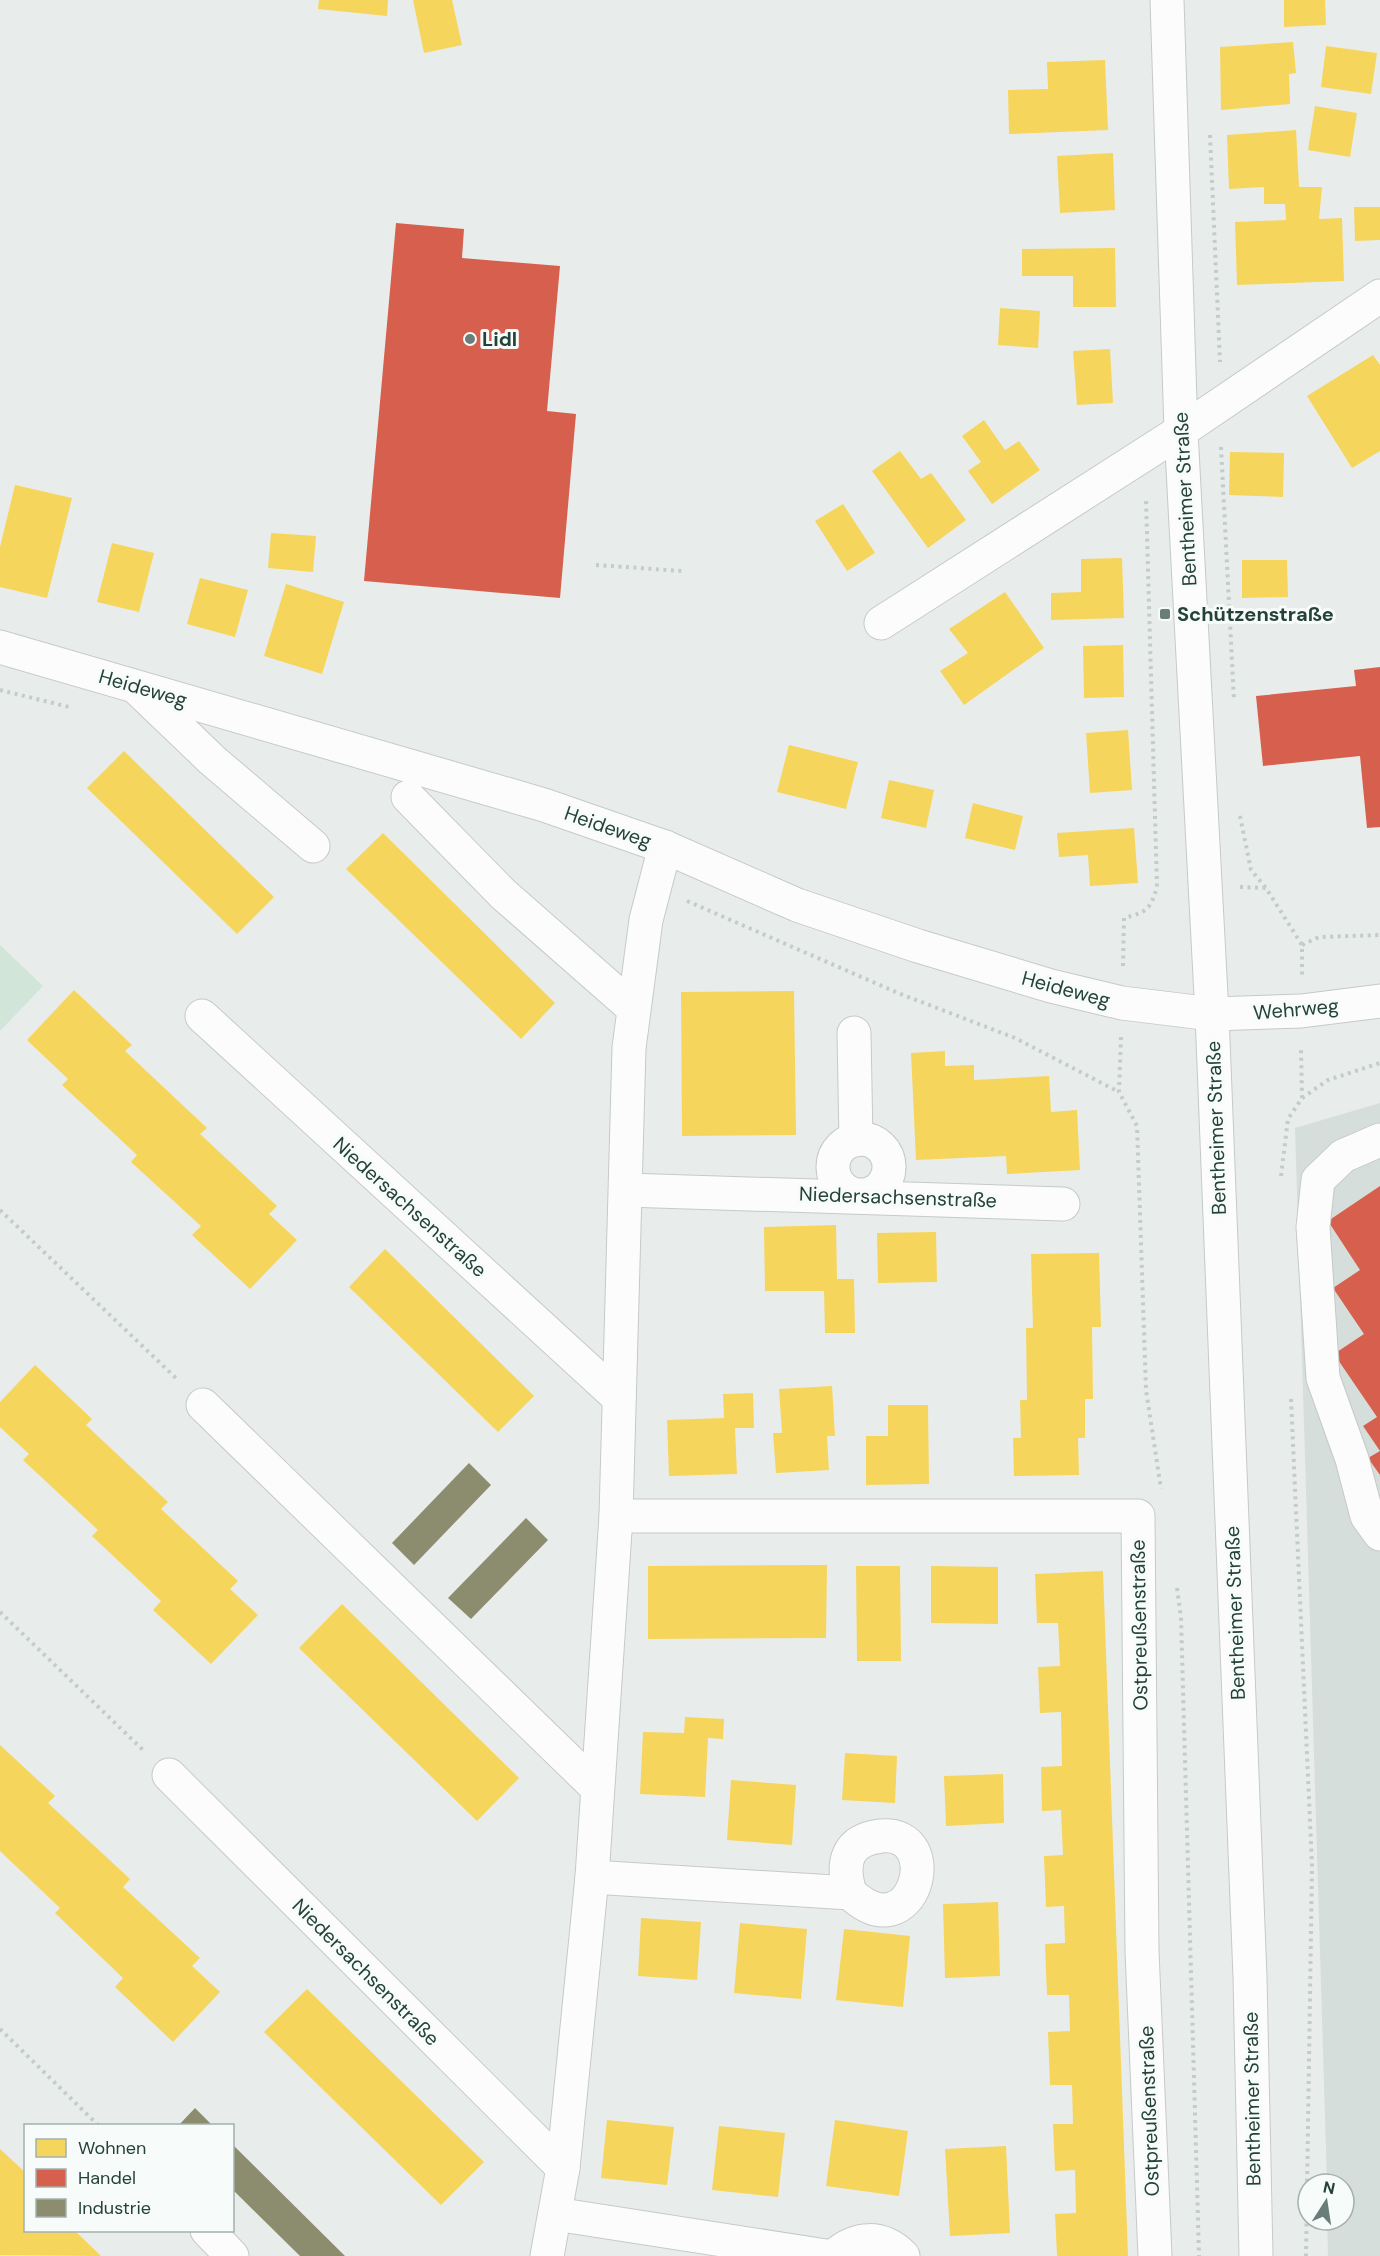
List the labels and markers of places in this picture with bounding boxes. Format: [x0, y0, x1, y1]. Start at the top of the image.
place label: Lidl [482, 326, 517, 352]
marker: Lidl [463, 332, 477, 346]
place label: Schützenstraße [1177, 601, 1334, 627]
marker: Schützenstraße [1158, 607, 1172, 621]

